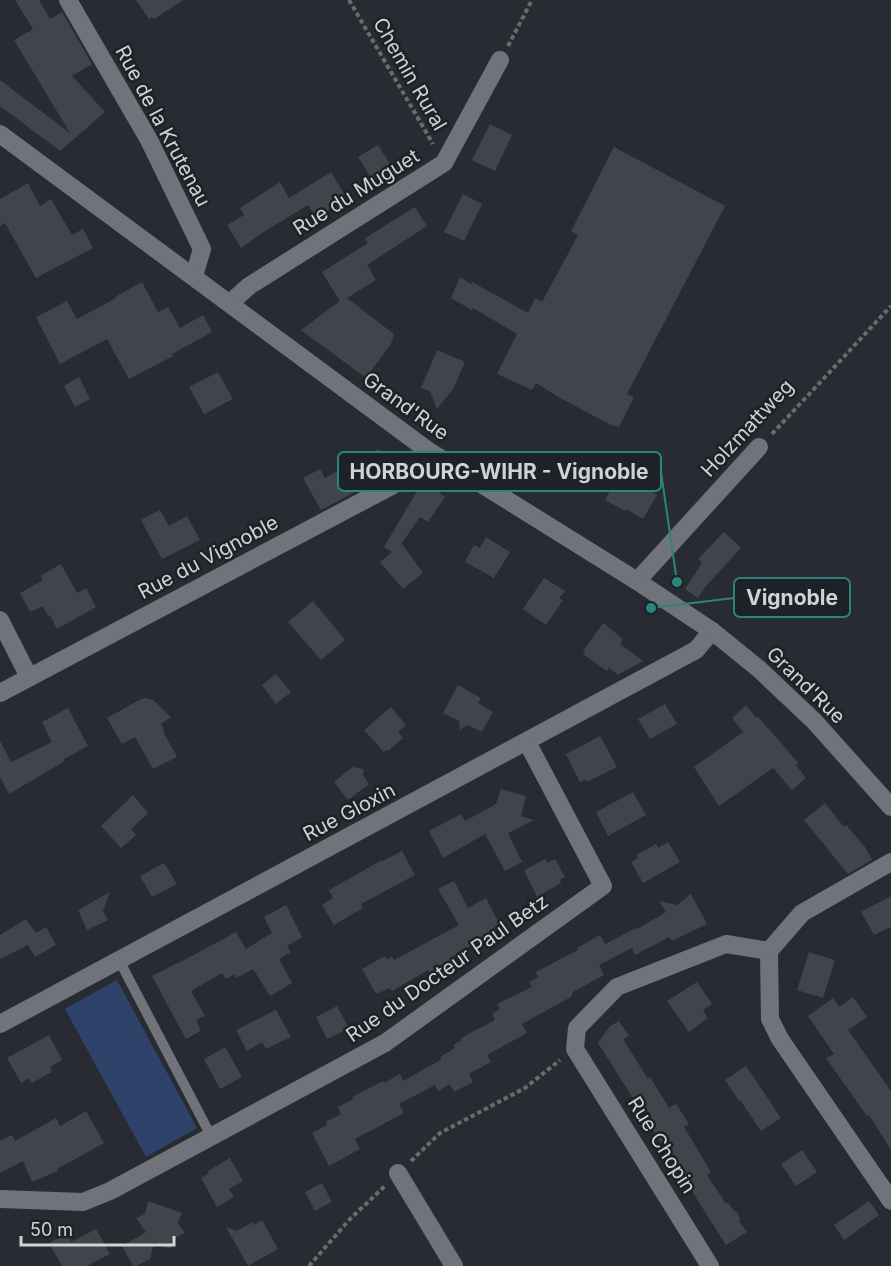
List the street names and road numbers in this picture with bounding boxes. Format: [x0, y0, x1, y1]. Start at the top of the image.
street label: Chemin Rural [368, 13, 452, 135]
street label: Rue de la Krutenau [110, 41, 216, 211]
street label: Rue du Muguet [289, 143, 424, 240]
street label: Grand'Rue [358, 367, 454, 445]
street label: Holzmattweg [696, 374, 798, 482]
street label: Rue du Vignoble [134, 510, 282, 604]
street label: Grand'Rue [762, 642, 850, 728]
street label: Rue Gloxin [299, 778, 399, 846]
street label: Rue du Docteur Paul Betz [341, 889, 553, 1047]
street label: Rue Chopin [623, 1092, 701, 1198]

